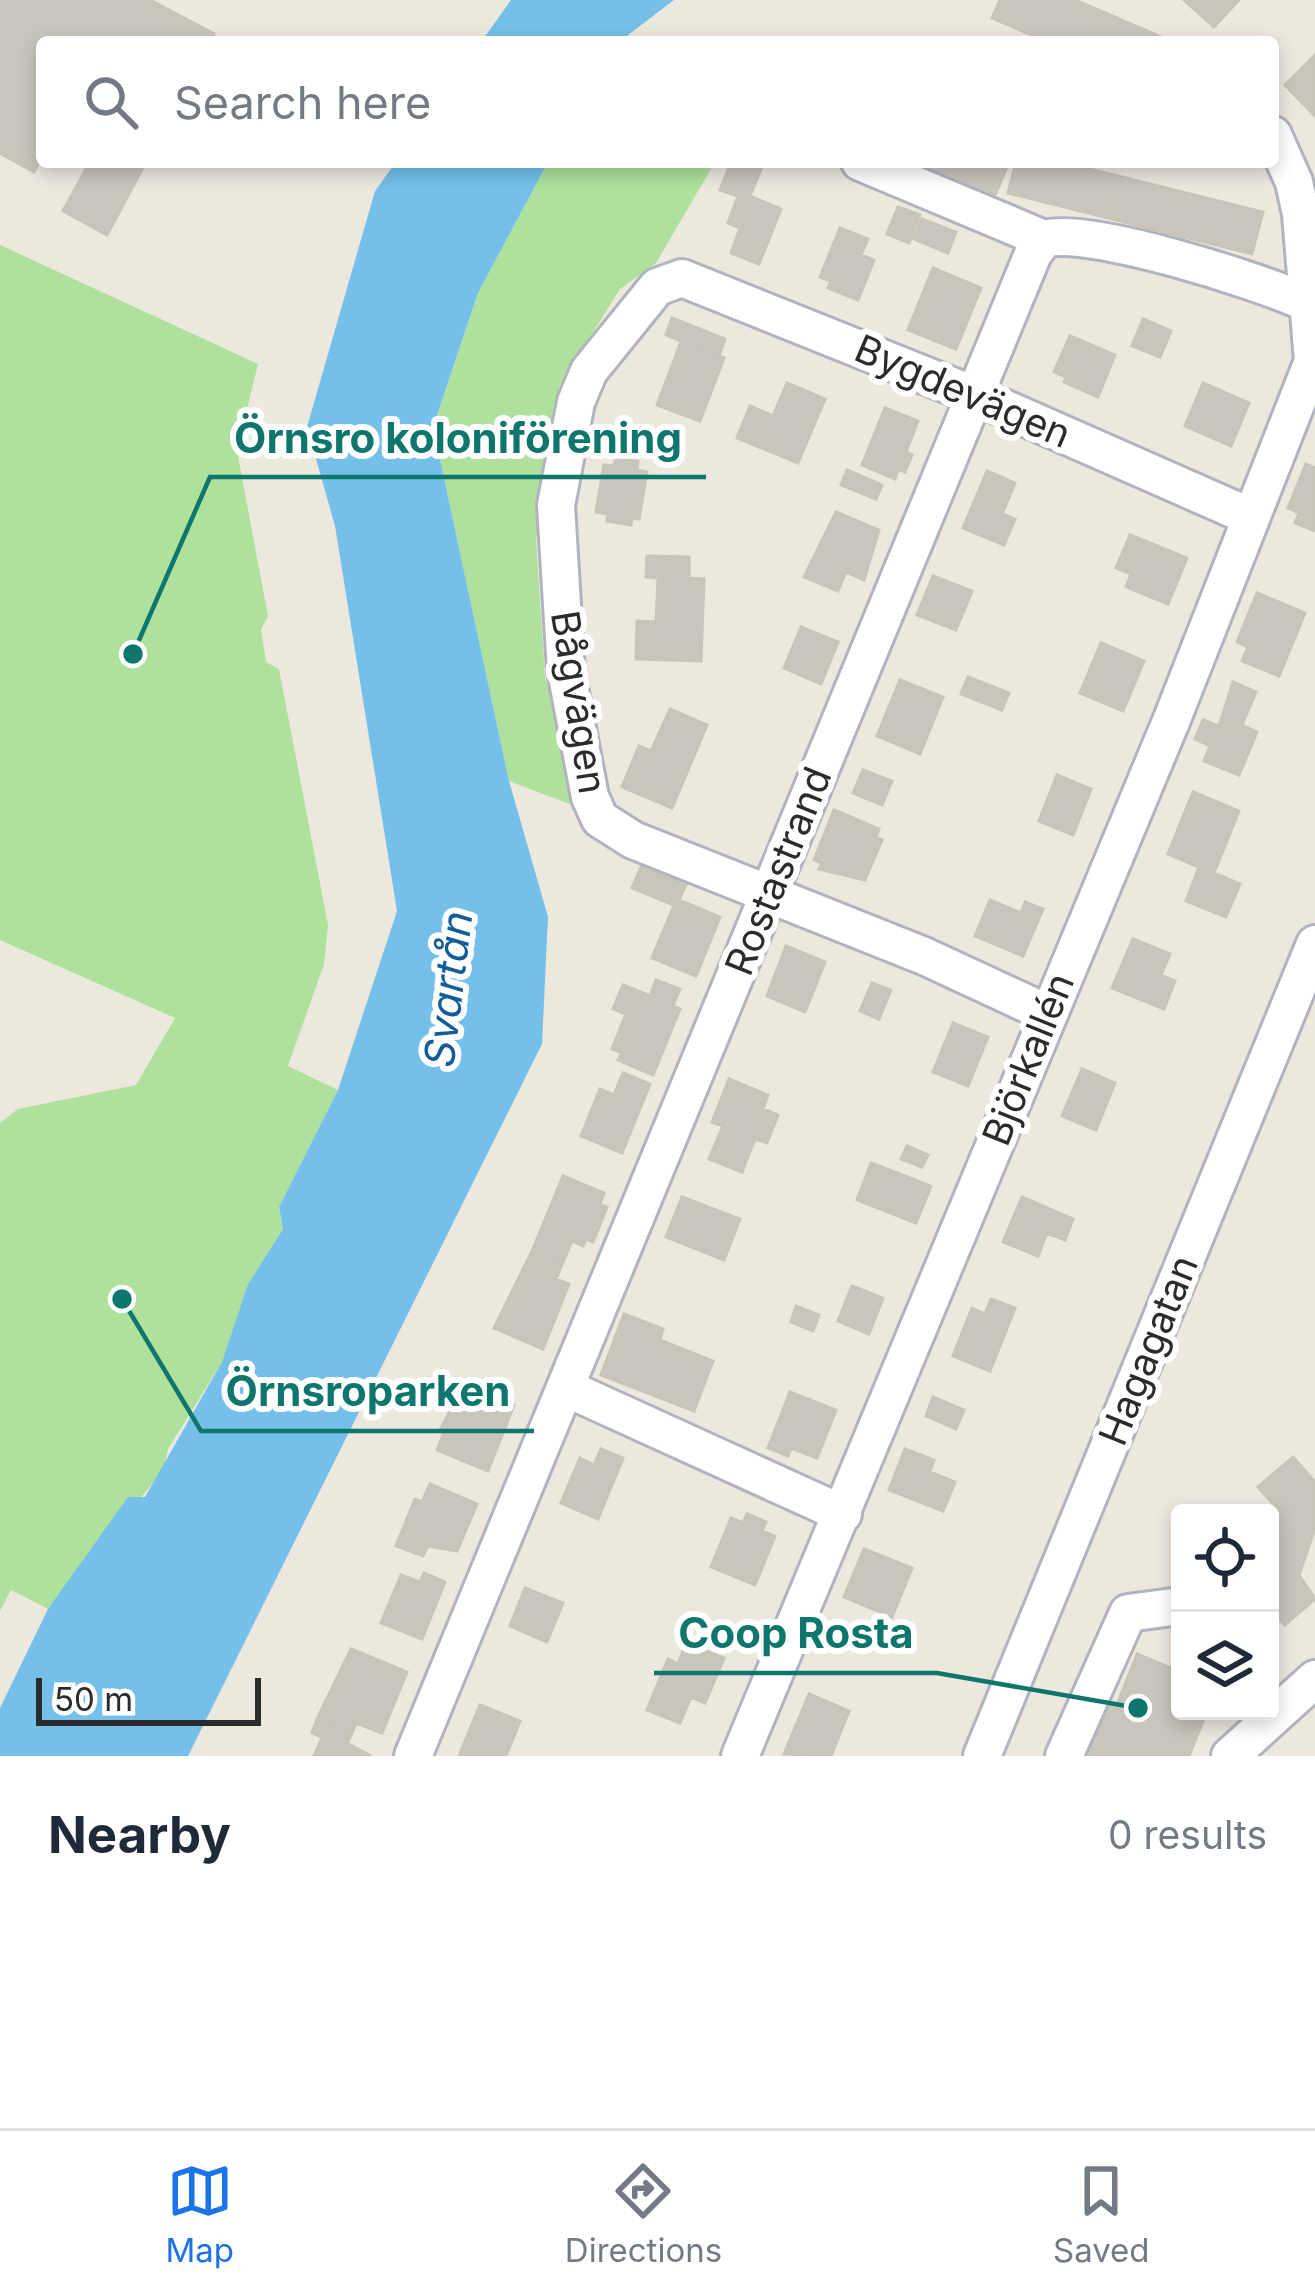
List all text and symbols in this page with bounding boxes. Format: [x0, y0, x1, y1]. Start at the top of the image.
search box [36, 36, 1279, 168]
icon: search [78, 69, 144, 135]
text: Search here [174, 75, 431, 130]
street label: Bygdevägen [848, 324, 1078, 457]
callout: Örnsro koloniförening [210, 399, 706, 477]
text: Örnsro koloniförening [234, 412, 682, 463]
street label: Bågvägen [542, 607, 617, 797]
street label: Rostastrand [715, 760, 841, 982]
water label: Svartån [413, 908, 482, 1070]
street label: Björkallén [972, 966, 1083, 1152]
street label: Hagagatan [1088, 1248, 1207, 1452]
callout: Örnsroparken [201, 1353, 534, 1431]
text: Örnsroparken [226, 1365, 510, 1416]
map controls [1171, 1504, 1279, 1720]
button: locate [1171, 1504, 1279, 1612]
callout: Coop Rosta [654, 1595, 937, 1673]
text: Coop Rosta [678, 1607, 914, 1658]
button: layers [1171, 1612, 1279, 1720]
scale bar [36, 1672, 261, 1725]
text: 50 m [54, 1679, 133, 1719]
text: Nearby [48, 1804, 231, 1865]
text: 0 results [1108, 1811, 1267, 1858]
tab: Map [165, 2158, 234, 2270]
tab: Directions [565, 2158, 722, 2270]
tab: Saved [1053, 2158, 1150, 2270]

